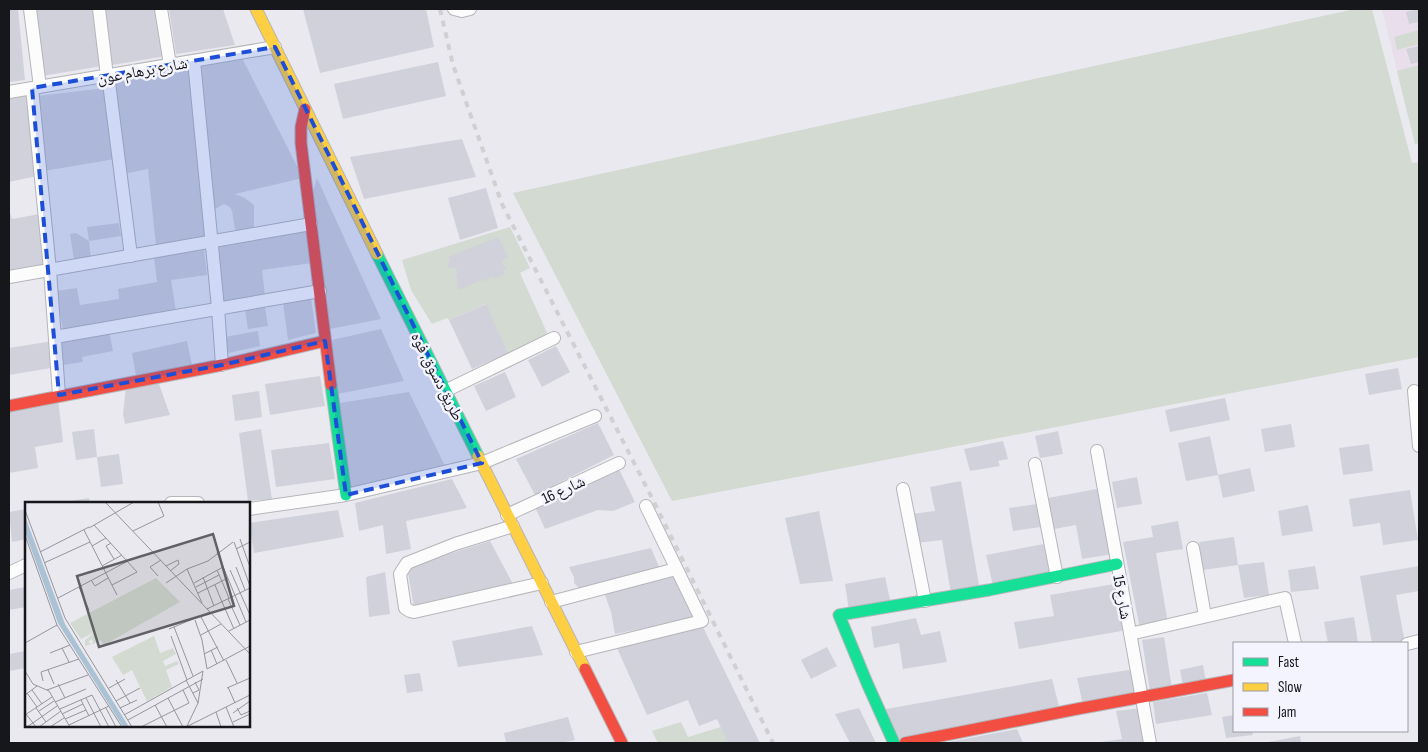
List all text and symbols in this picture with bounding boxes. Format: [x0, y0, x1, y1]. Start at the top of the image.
street label: شارع برهام عون [96, 54, 189, 89]
street label: طريق دسوق, فوه [406, 329, 467, 424]
street label: شارع 16 [539, 472, 588, 509]
inset map [25, 502, 250, 727]
street label: شارع 15 [1108, 573, 1135, 621]
legend [1233, 642, 1408, 732]
text: Fast [1278, 653, 1300, 672]
text: Slow [1278, 678, 1302, 697]
text: Jam [1277, 703, 1296, 722]

